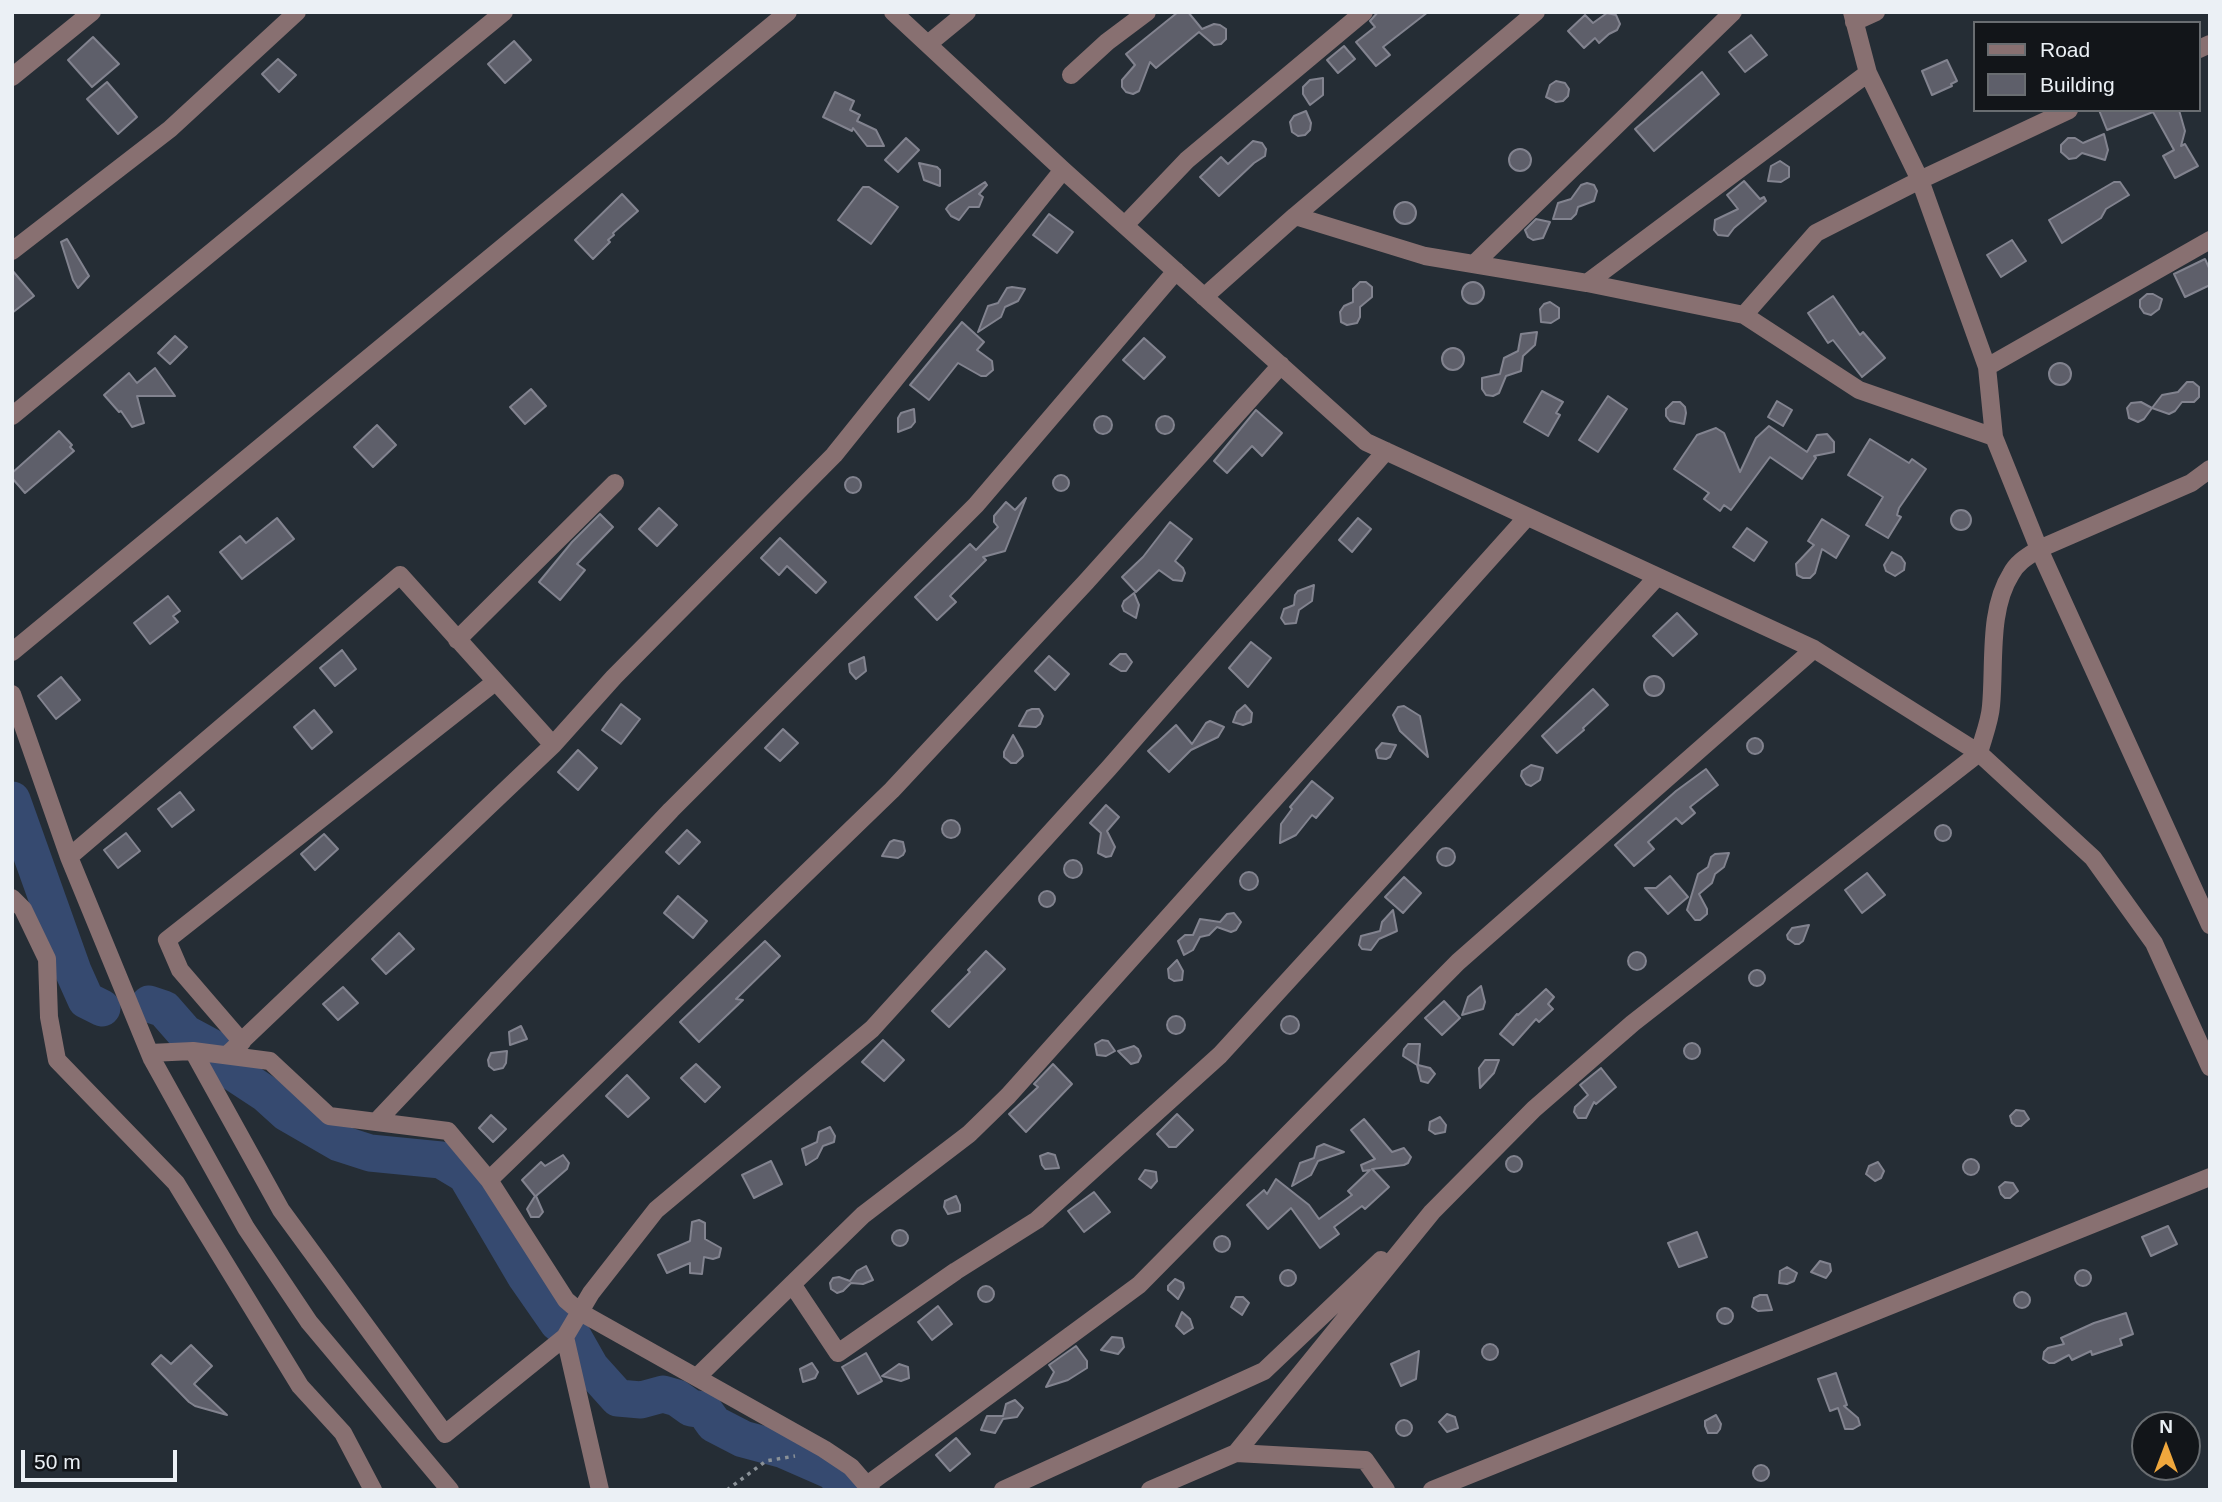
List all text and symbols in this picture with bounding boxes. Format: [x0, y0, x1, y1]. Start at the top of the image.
legend [1974, 21, 2201, 112]
text: Road [2040, 38, 2090, 61]
text: Building [2040, 73, 2115, 96]
north arrow [2131, 1411, 2201, 1481]
text: N [2159, 1416, 2173, 1437]
scale bar [24, 1436, 180, 1480]
text: 50 m [34, 1450, 81, 1473]

